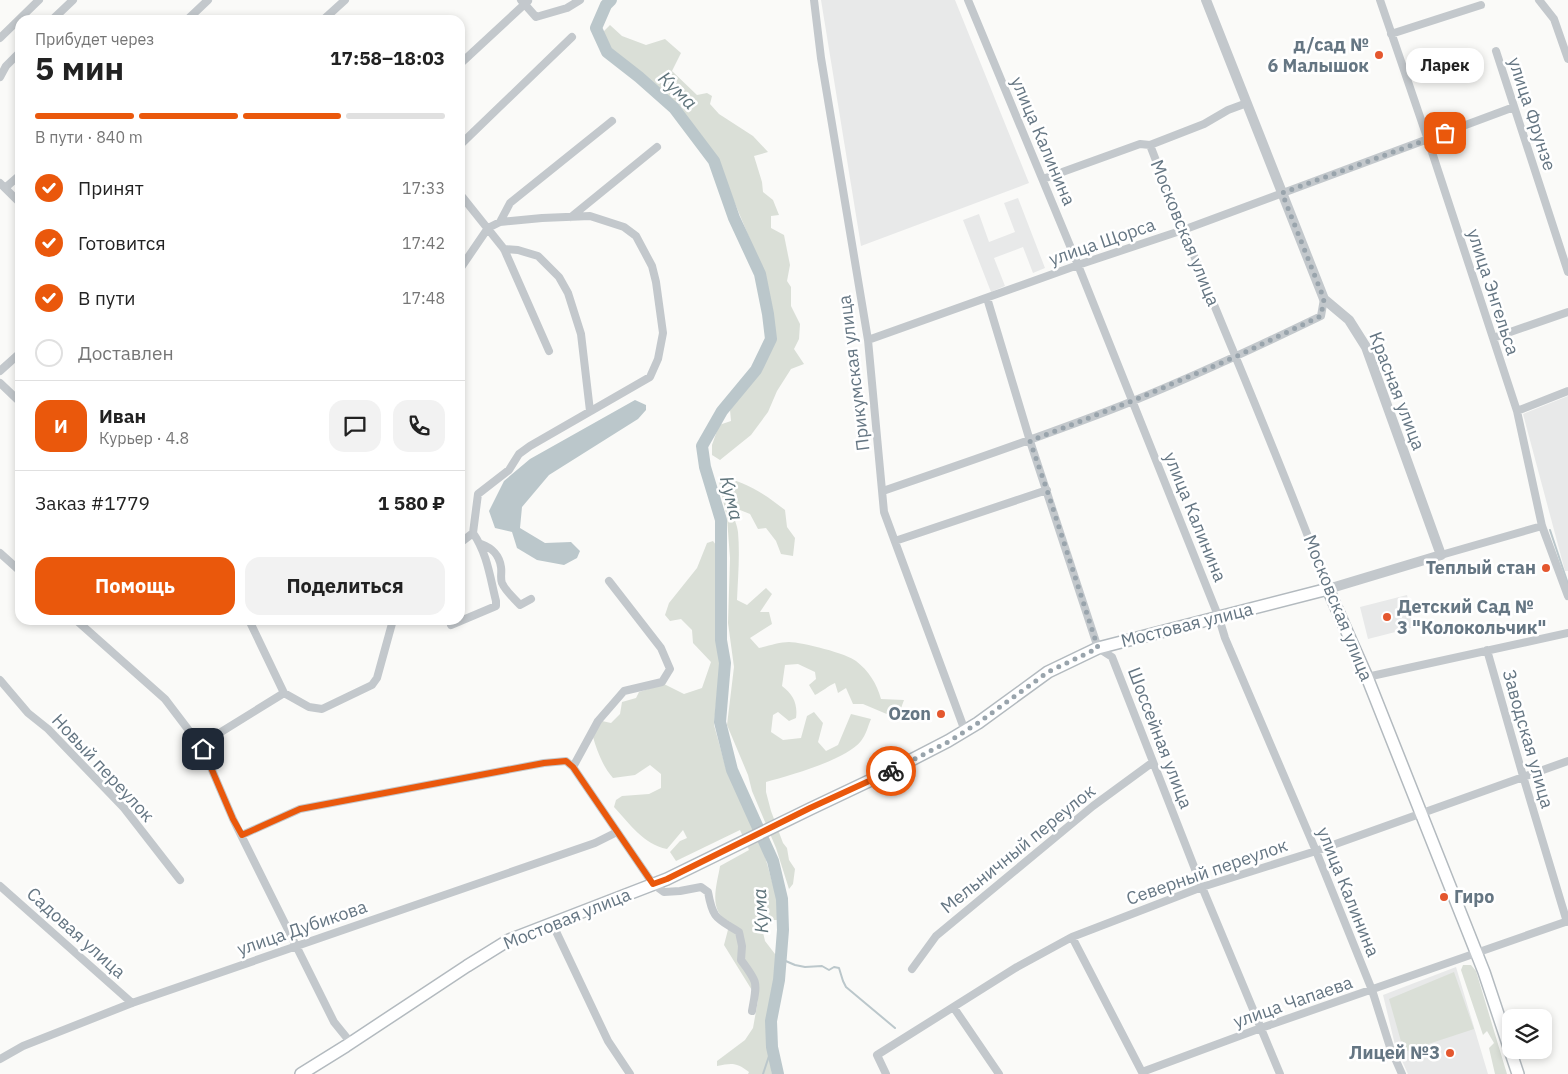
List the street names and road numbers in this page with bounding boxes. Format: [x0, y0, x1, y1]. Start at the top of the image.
street label: улица Фрунзе [1503, 54, 1562, 174]
street label: улица Калинина [1006, 73, 1081, 209]
street label: Московская улица [1146, 156, 1225, 310]
street label: улица Щорса [1046, 212, 1158, 270]
street label: улица Энгельса [1462, 226, 1525, 358]
street label: Прикумская улица [832, 293, 874, 452]
street label: Красная улица [1364, 328, 1431, 454]
street label: улица Калинина [1159, 449, 1232, 585]
street label: Московская улица [1299, 531, 1378, 685]
street label: Мостовая улица [1118, 597, 1256, 652]
street label: Шоссейная улица [1123, 664, 1198, 812]
street label: Заводская улица [1498, 667, 1559, 811]
street label: Новый переулок [47, 709, 160, 827]
street label: Мельничный переулок [936, 779, 1100, 918]
street label: улица Калинина [1312, 824, 1385, 960]
street label: Северный переулок [1123, 833, 1291, 910]
street label: Садовая улица [22, 882, 131, 983]
street label: Мостовая улица [500, 882, 634, 955]
street label: улица Дубикова [234, 894, 370, 961]
street label: улица Чапаева [1230, 970, 1356, 1033]

